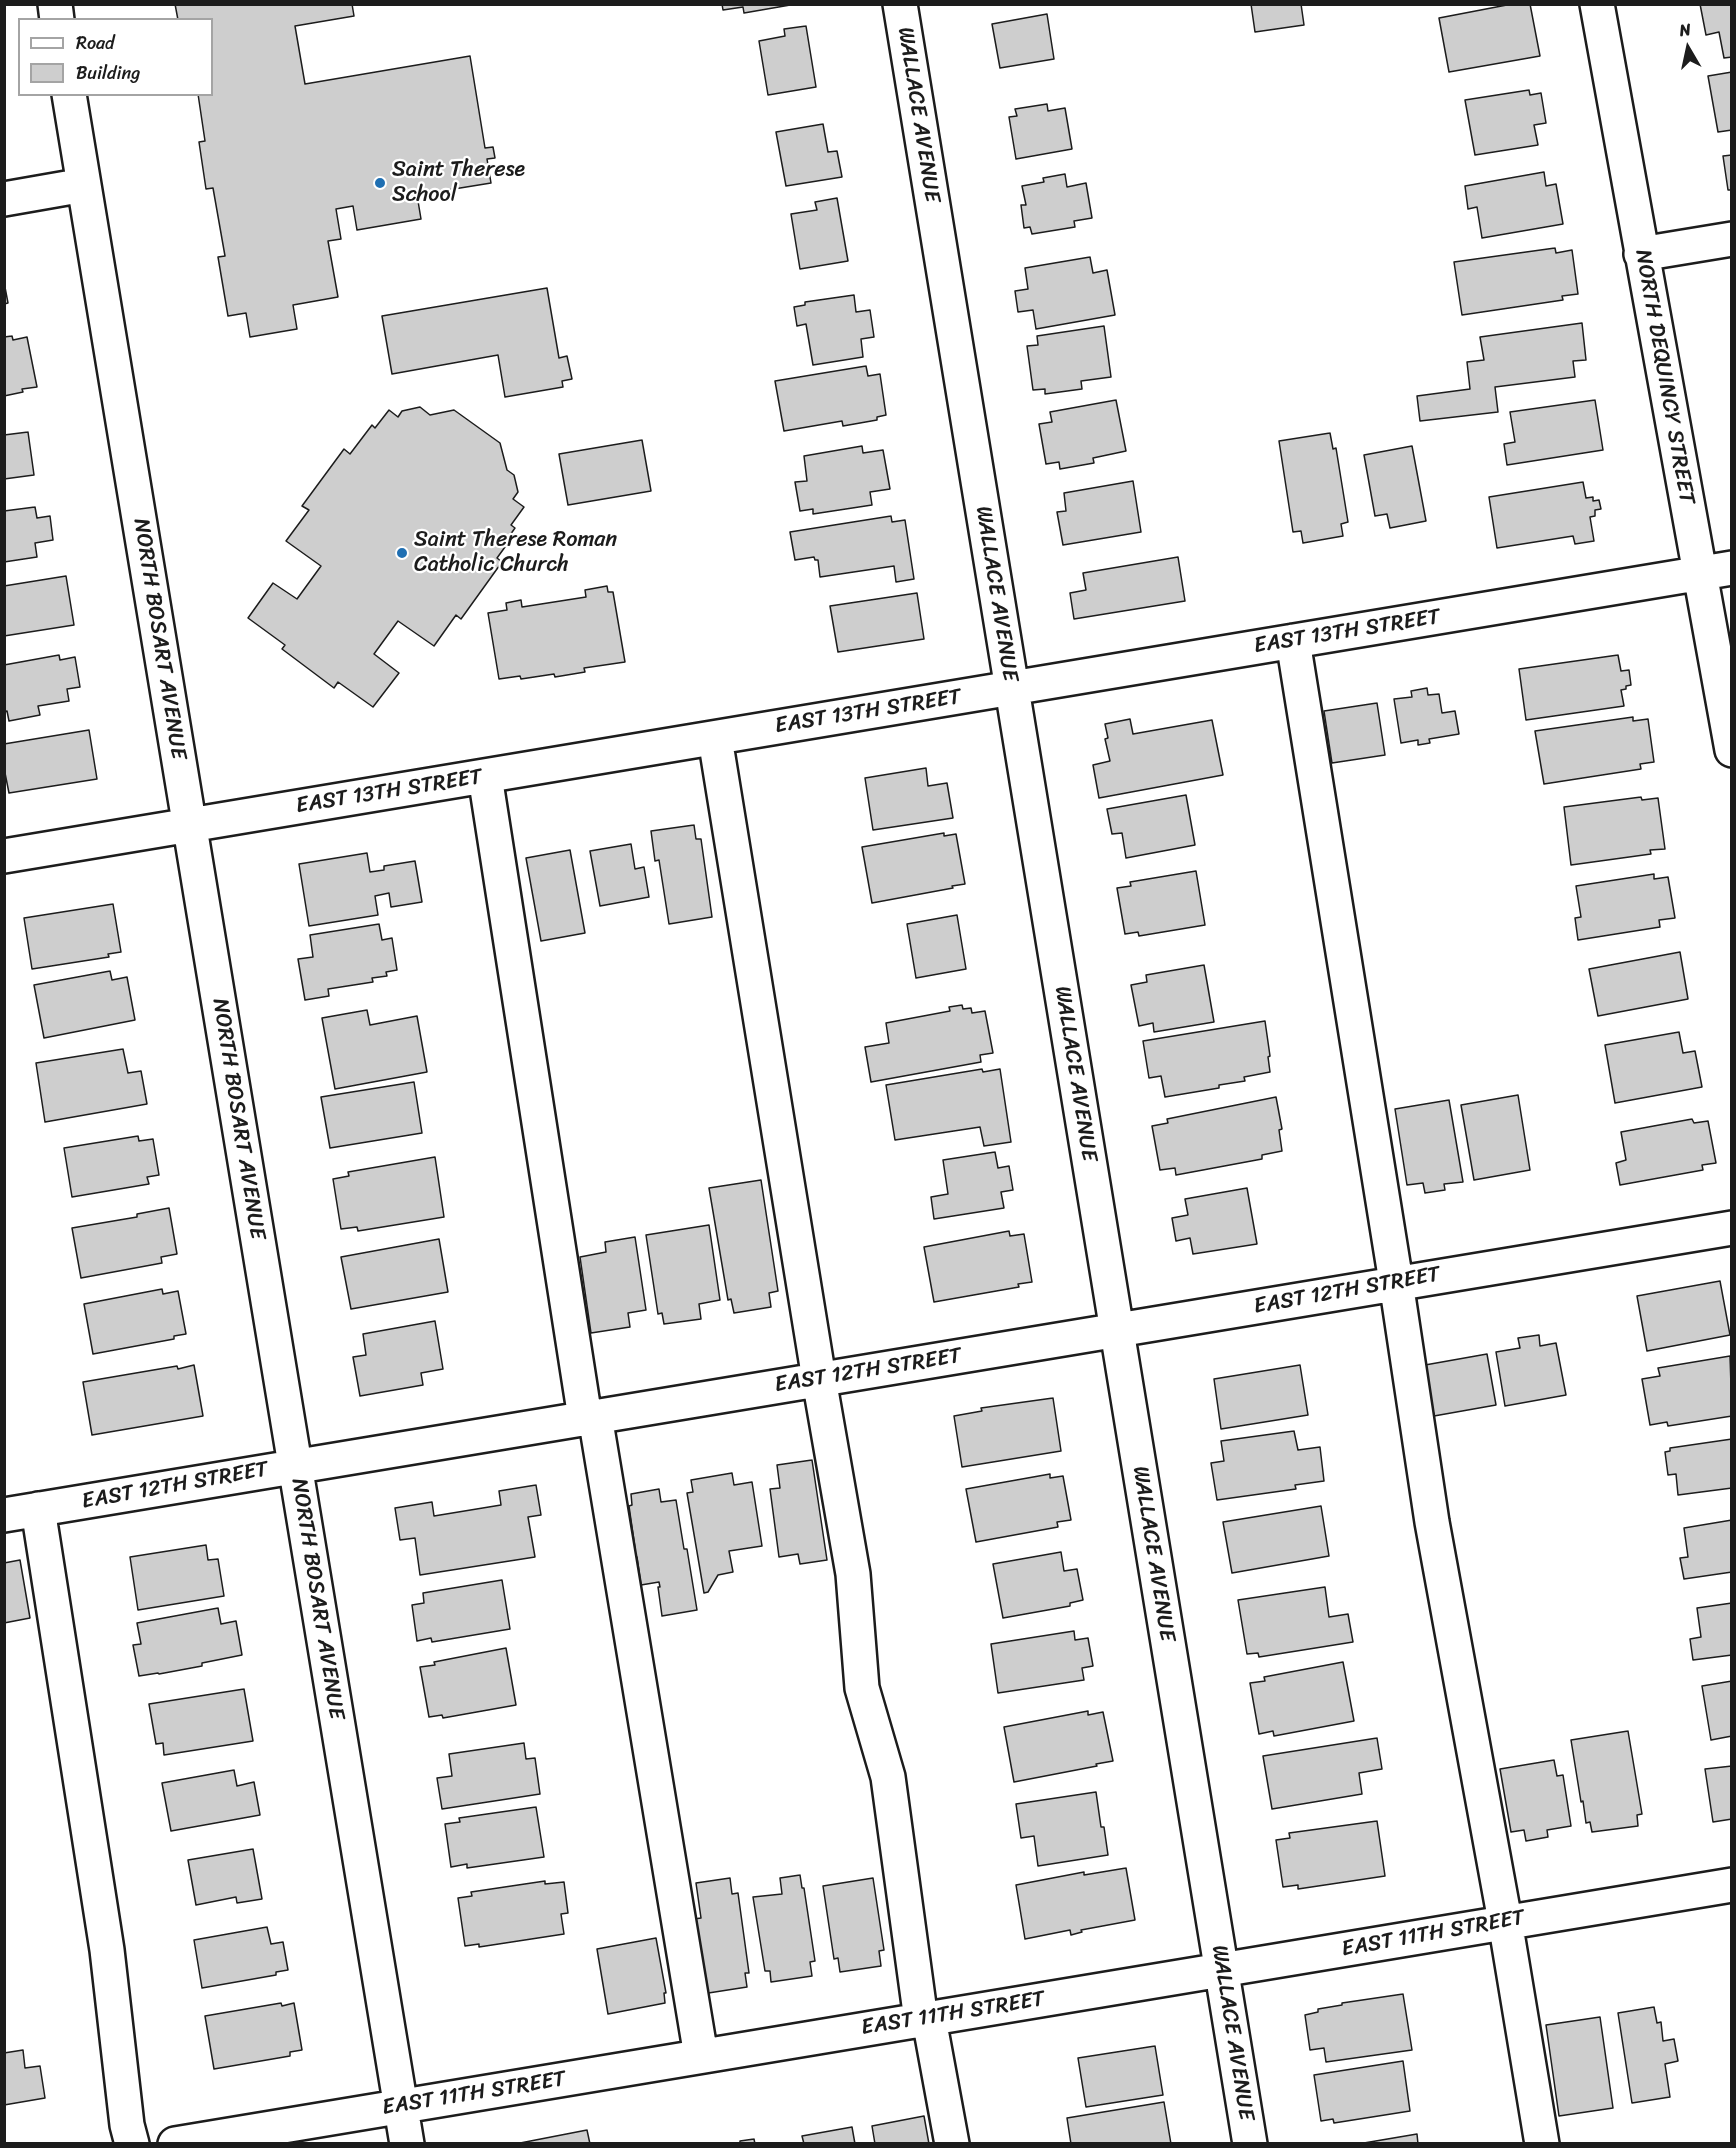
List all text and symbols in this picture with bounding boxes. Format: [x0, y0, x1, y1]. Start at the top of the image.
text: N [1677, 15, 1693, 45]
legend [18, 18, 213, 96]
north arrow [1658, 18, 1718, 78]
street label: WALLACE AVENUE [891, 25, 945, 205]
text: Road [76, 27, 115, 59]
text: Building [76, 57, 140, 89]
place label: Saint Therese School [392, 157, 525, 208]
marker: Saint Therese School [373, 176, 387, 190]
street label: NORTH DEQUINCY STREET [1629, 248, 1699, 506]
street label: WALLACE AVENUE [969, 504, 1023, 684]
street label: NORTH BOSART AVENUE [127, 517, 191, 761]
place label: Saint Therese Roman Catholic Church [414, 527, 617, 578]
marker: Saint Therese Roman Catholic Church [395, 546, 409, 560]
street label: EAST 13TH STREET [1252, 604, 1442, 660]
street label: EAST 13TH STREET [773, 684, 963, 740]
street label: EAST 13TH STREET [294, 764, 484, 820]
street label: WALLACE AVENUE [1048, 984, 1102, 1164]
street label: NORTH BOSART AVENUE [206, 997, 270, 1241]
street label: EAST 12TH STREET [1252, 1262, 1442, 1320]
street label: EAST 12TH STREET [773, 1343, 963, 1399]
street label: EAST 12TH STREET [80, 1457, 270, 1515]
street label: WALLACE AVENUE [1126, 1464, 1180, 1644]
street label: NORTH BOSART AVENUE [285, 1477, 349, 1721]
street label: EAST 11TH STREET [1339, 1905, 1527, 1963]
street label: WALLACE AVENUE [1205, 1943, 1259, 2123]
street label: EAST 11TH STREET [859, 1986, 1047, 2042]
street label: EAST 11TH STREET [380, 2066, 568, 2122]

